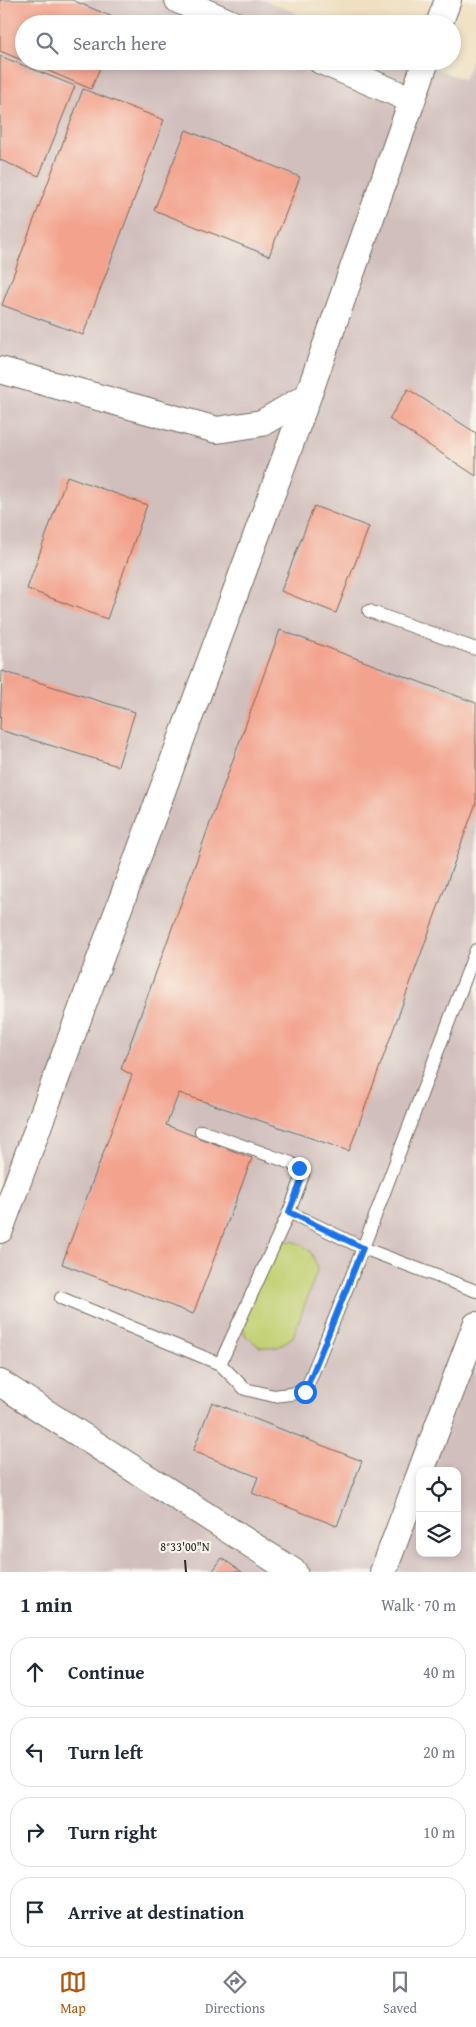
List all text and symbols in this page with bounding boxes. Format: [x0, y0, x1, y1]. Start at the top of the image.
search box [15, 15, 461, 70]
icon: search [33, 29, 61, 57]
text: Search here [73, 29, 167, 57]
route end [288, 1157, 311, 1180]
route start [294, 1381, 317, 1404]
map controls [416, 1467, 461, 1557]
button: locate [416, 1467, 461, 1512]
button: layers [416, 1512, 461, 1557]
text: 8°33'00"N [160, 1538, 210, 1555]
text: 1 min [20, 1589, 72, 1620]
text: Walk · 70 m [381, 1593, 456, 1617]
icon: ahead [21, 1658, 49, 1686]
text: Continue [68, 1658, 145, 1686]
text: 40 m [423, 1660, 455, 1684]
icon: left [21, 1738, 49, 1766]
text: Turn left [68, 1738, 143, 1766]
text: 20 m [423, 1740, 455, 1764]
icon: right [21, 1818, 49, 1846]
text: Turn right [68, 1818, 157, 1846]
text: 10 m [423, 1820, 455, 1844]
icon: arrive [21, 1898, 49, 1926]
text: Arrive at destination [68, 1898, 244, 1926]
tab: Map [59, 1968, 87, 2018]
tab: Directions [205, 1968, 265, 2018]
tab: Saved [383, 1968, 417, 2018]

